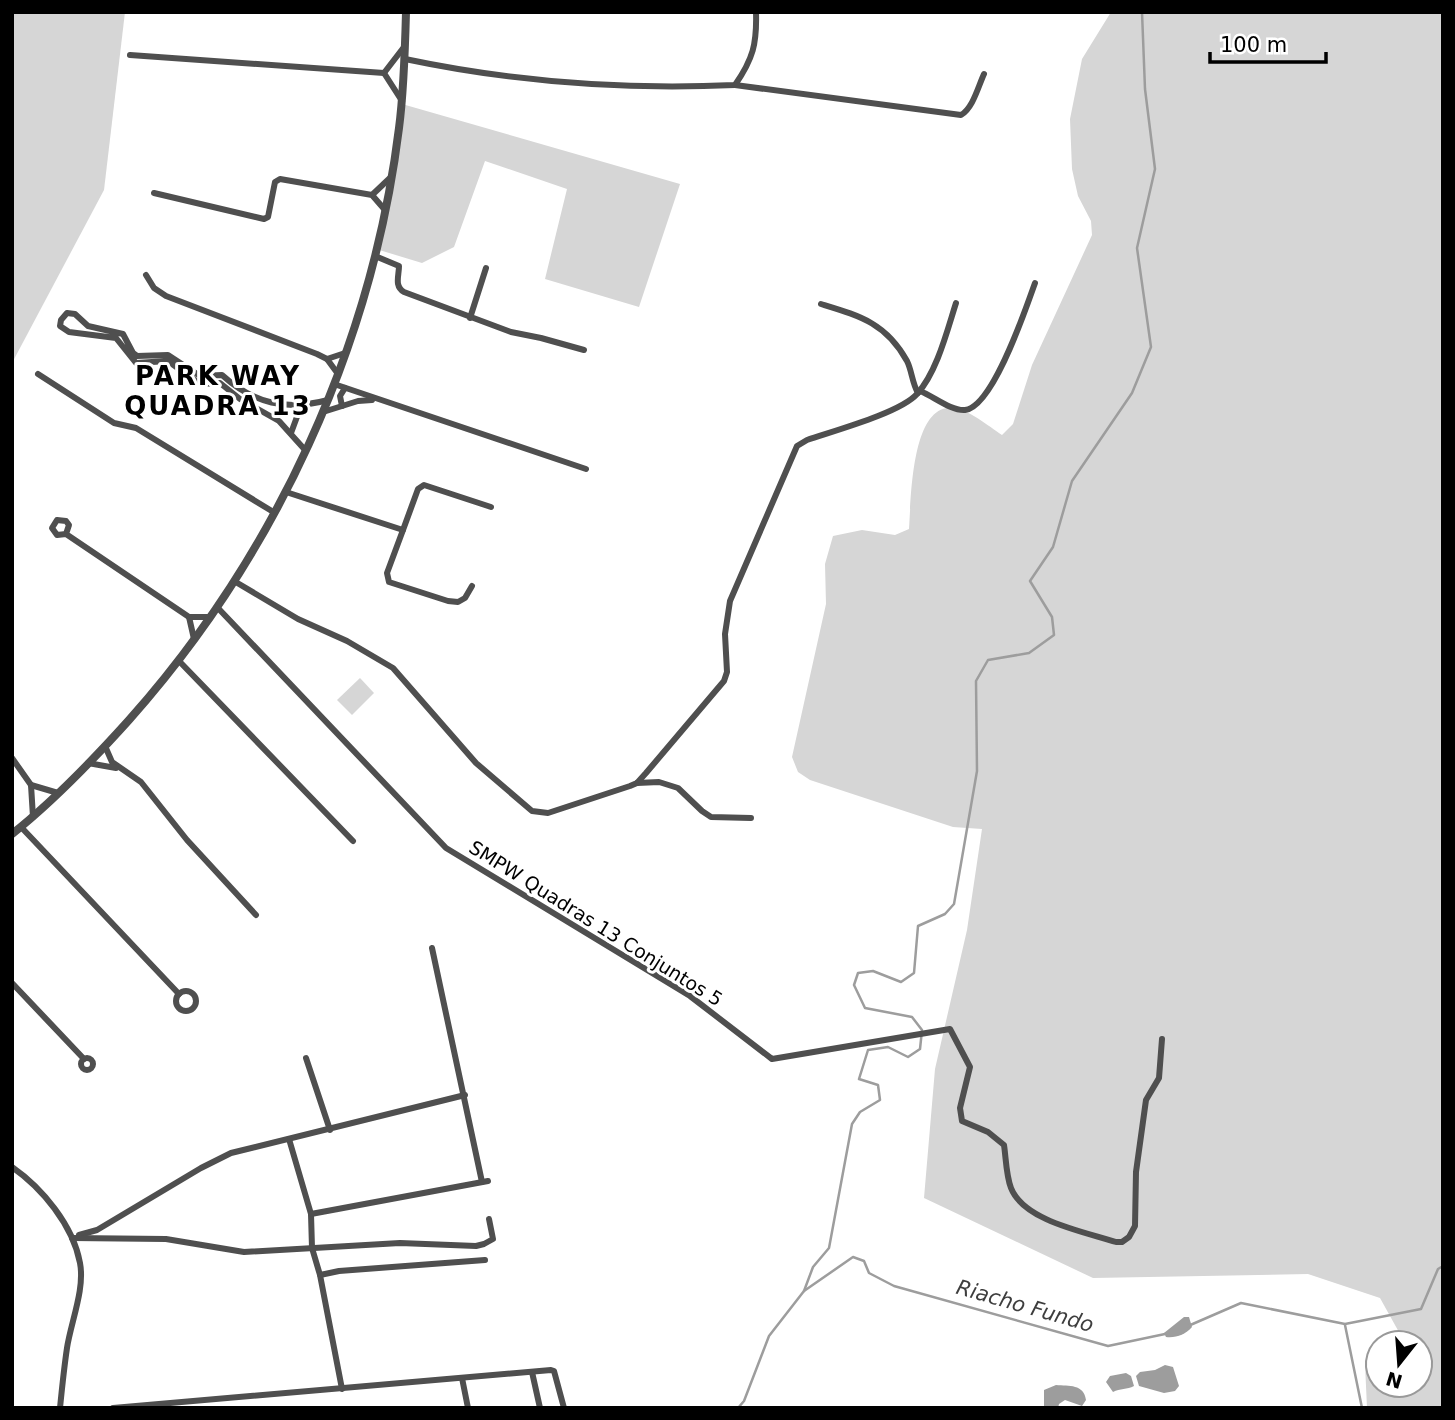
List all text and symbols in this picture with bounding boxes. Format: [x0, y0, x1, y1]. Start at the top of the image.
scale bar [1210, 21, 1326, 65]
text: 100 m [1220, 33, 1287, 57]
district label: PARK WAY QUADRA 13 [124, 361, 312, 421]
street label: SMPW Quadras 13 Conjuntos 5 [465, 836, 727, 1010]
water label: Riacho Fundo [954, 1275, 1096, 1337]
north arrow [1364, 1329, 1434, 1399]
text: N [1383, 1367, 1405, 1393]

